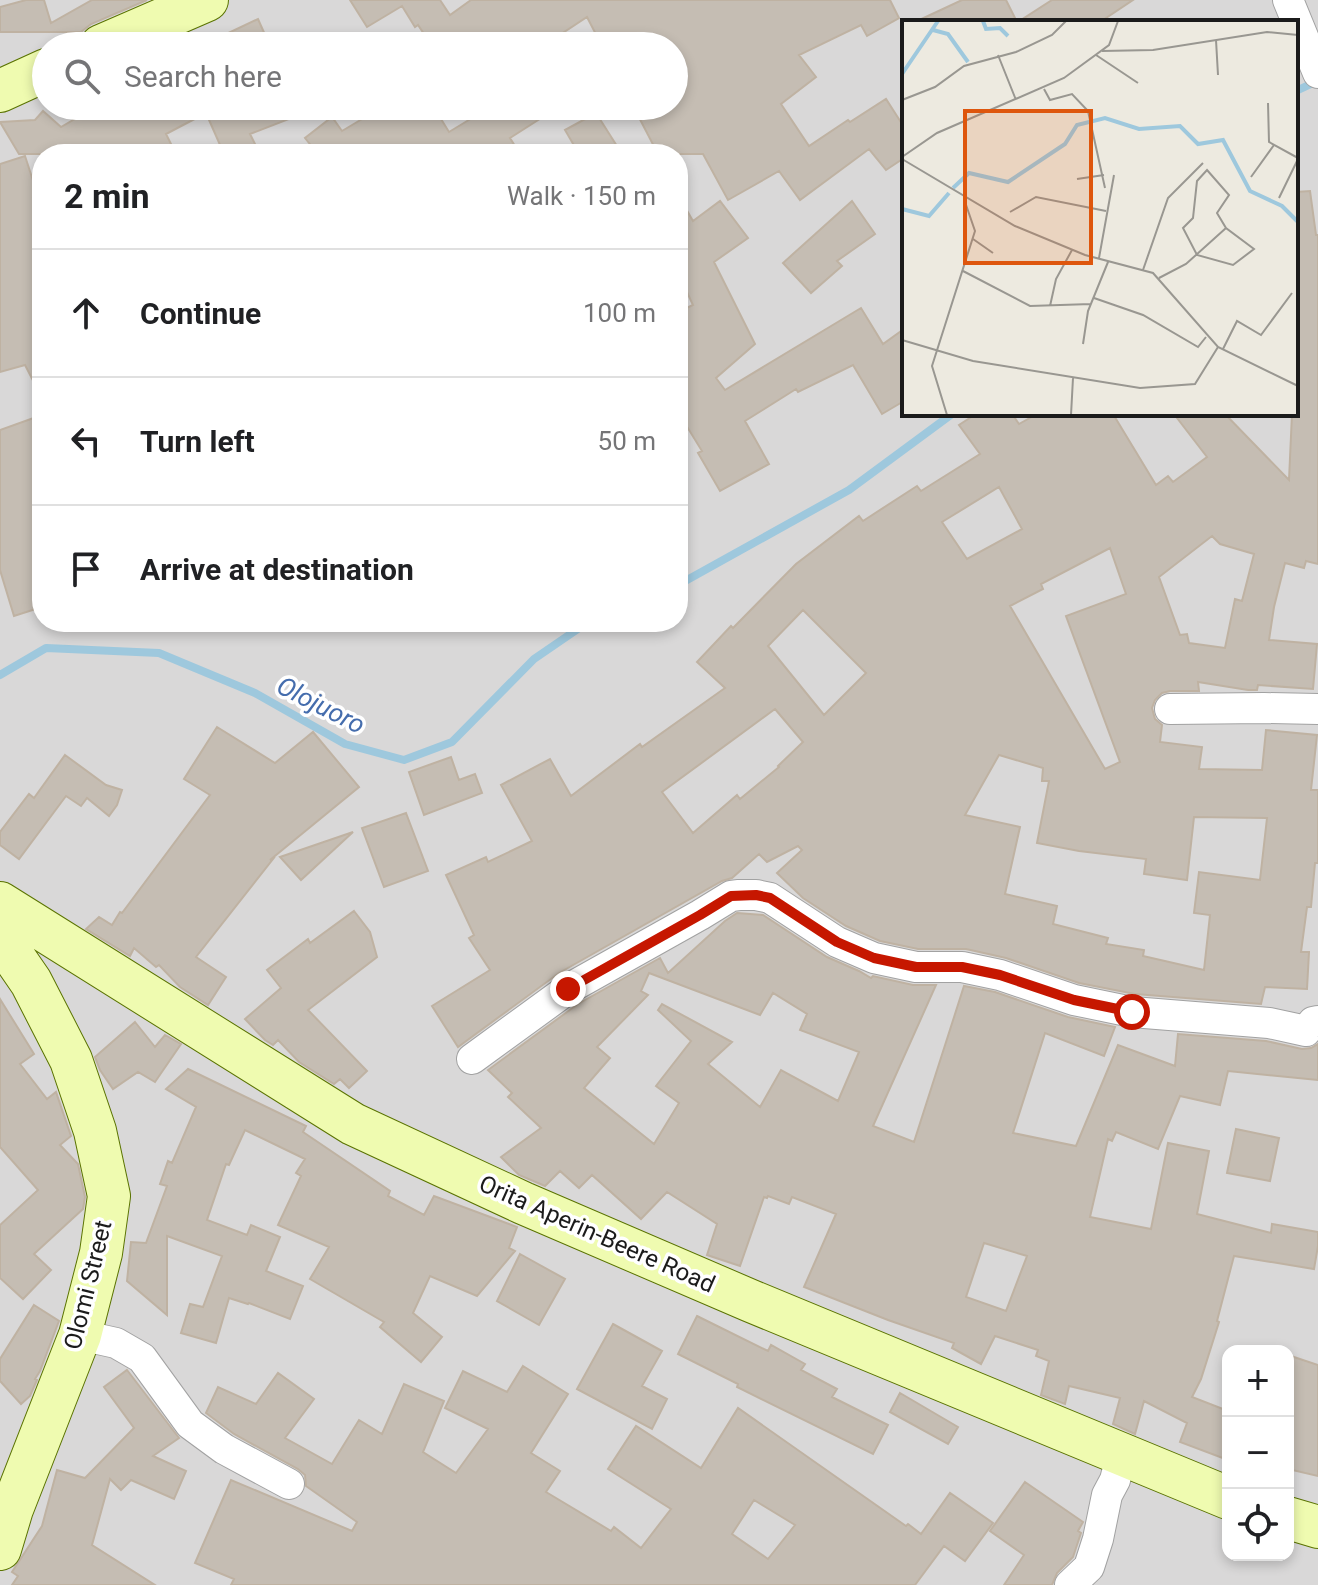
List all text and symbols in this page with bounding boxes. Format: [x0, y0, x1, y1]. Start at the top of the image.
inset map [902, 20, 1298, 416]
search box [32, 32, 688, 120]
icon: search [60, 54, 104, 98]
text: Search here [124, 59, 282, 94]
text: 2 min [64, 176, 149, 216]
text: Walk · 150 m [507, 181, 656, 211]
icon: ahead [64, 291, 108, 335]
text: Continue [140, 296, 261, 331]
text: 100 m [583, 298, 656, 328]
icon: left [64, 419, 108, 463]
text: Turn left [140, 424, 255, 459]
text: 50 m [598, 426, 656, 456]
icon: arrive [64, 547, 108, 591]
text: Arrive at destination [140, 552, 414, 587]
water label: Olojuoro [272, 670, 370, 740]
route end [550, 971, 586, 1007]
route start [1114, 994, 1150, 1030]
street label: Orita Aperin-Beere Road [475, 1169, 719, 1299]
street label: Olomi Street [58, 1217, 118, 1353]
map controls [1222, 1345, 1294, 1561]
button: + [1222, 1345, 1294, 1417]
button: − [1222, 1417, 1294, 1489]
button: locate [1222, 1489, 1294, 1561]

